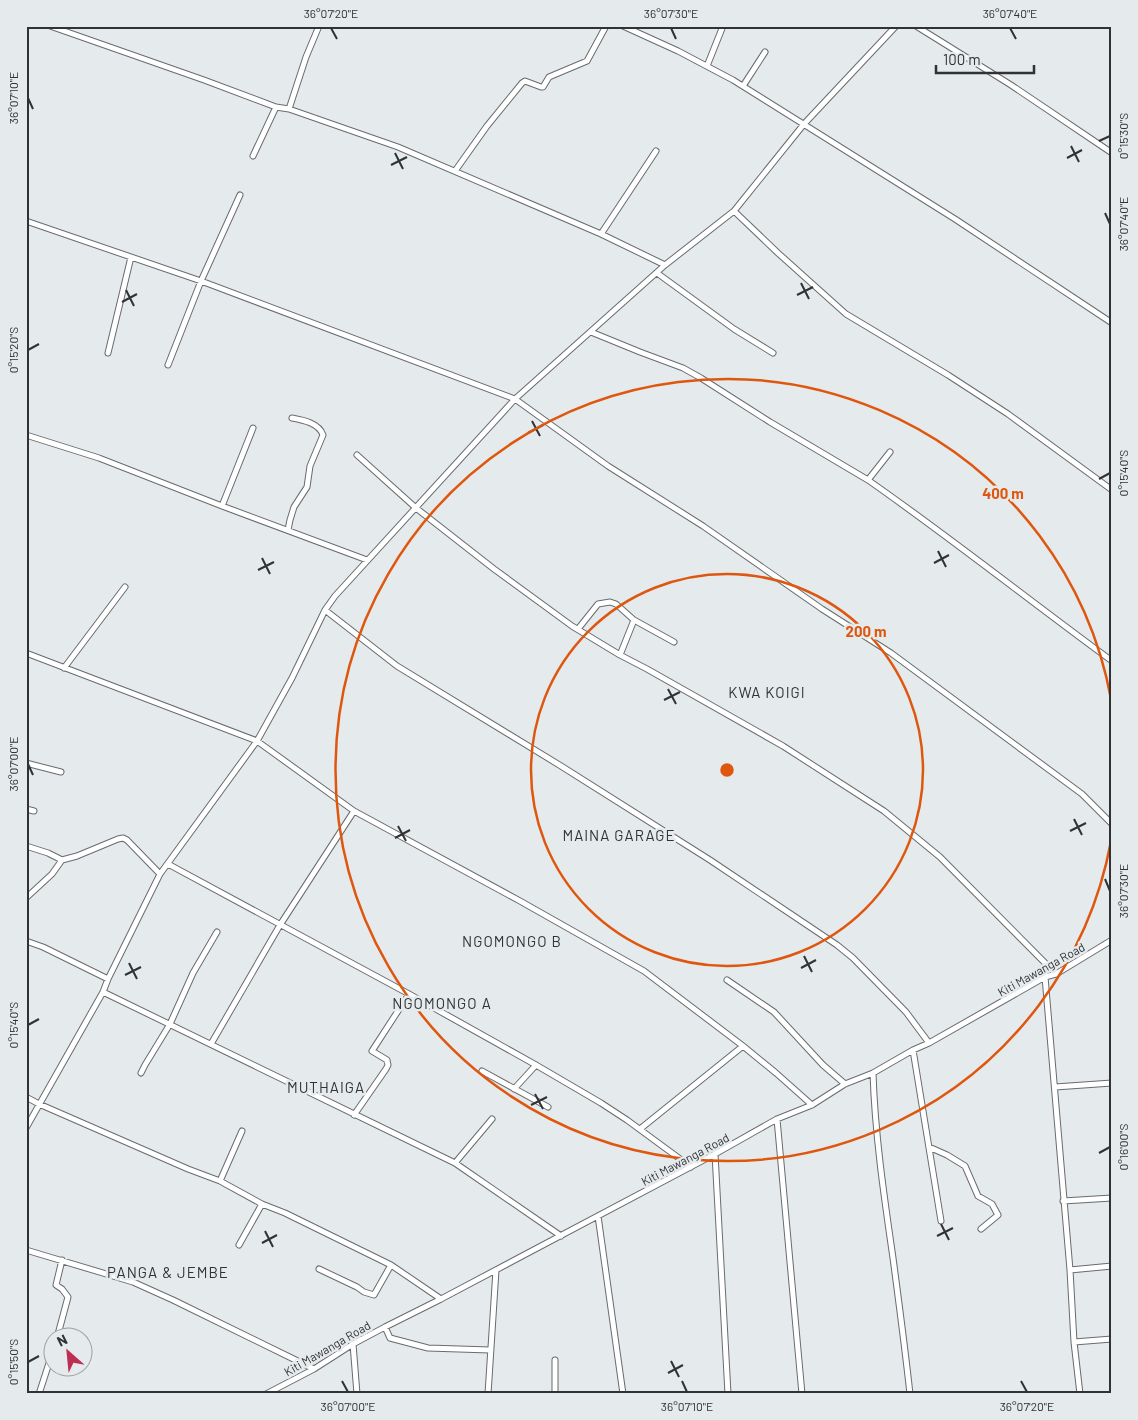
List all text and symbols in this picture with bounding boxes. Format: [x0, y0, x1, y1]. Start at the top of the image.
text: 36°07'20"E [304, 6, 358, 20]
text: 36°07'30"E [644, 6, 698, 20]
text: 36°07'40"E [983, 6, 1037, 20]
scale bar [936, 42, 1033, 74]
text: 100 m [943, 50, 981, 68]
text: 36°07'10"E [6, 72, 20, 124]
text: 0°15'30"S [1116, 113, 1130, 159]
text: 36°07'40"E [1116, 197, 1130, 251]
text: 0°15'20"S [6, 327, 20, 373]
text: 0°15'40"S [1116, 450, 1130, 496]
text: 400 m [982, 484, 1024, 502]
text: 200 m [845, 622, 887, 640]
district label: KWA KOIGI [728, 683, 806, 701]
text: 36°07'00"E [6, 737, 20, 791]
centre of rings [718, 761, 736, 779]
district label: MAINA GARAGE [562, 826, 676, 844]
text: 36°07'30"E [1116, 864, 1130, 918]
district label: NGOMONGO B [462, 932, 562, 950]
street label: Kiti Mawanga Road [995, 939, 1087, 999]
district label: NGOMONGO A [392, 994, 492, 1012]
text: 0°15'40"S [6, 1002, 20, 1048]
district label: MUTHAIGA [287, 1078, 365, 1096]
text: 0°16'00"S [1116, 1123, 1130, 1171]
street label: Kiti Mawanga Road [639, 1130, 731, 1188]
district label: PANGA & JEMBE [107, 1263, 229, 1281]
street label: Kiti Mawanga Road [281, 1318, 373, 1378]
north arrow [42, 1328, 92, 1378]
text: N [54, 1330, 70, 1350]
text: 0°15'50"S [6, 1339, 20, 1385]
text: 36°07'00"E [321, 1399, 375, 1413]
text: 36°07'10"E [661, 1399, 713, 1413]
text: 36°07'20"E [1000, 1399, 1054, 1413]

